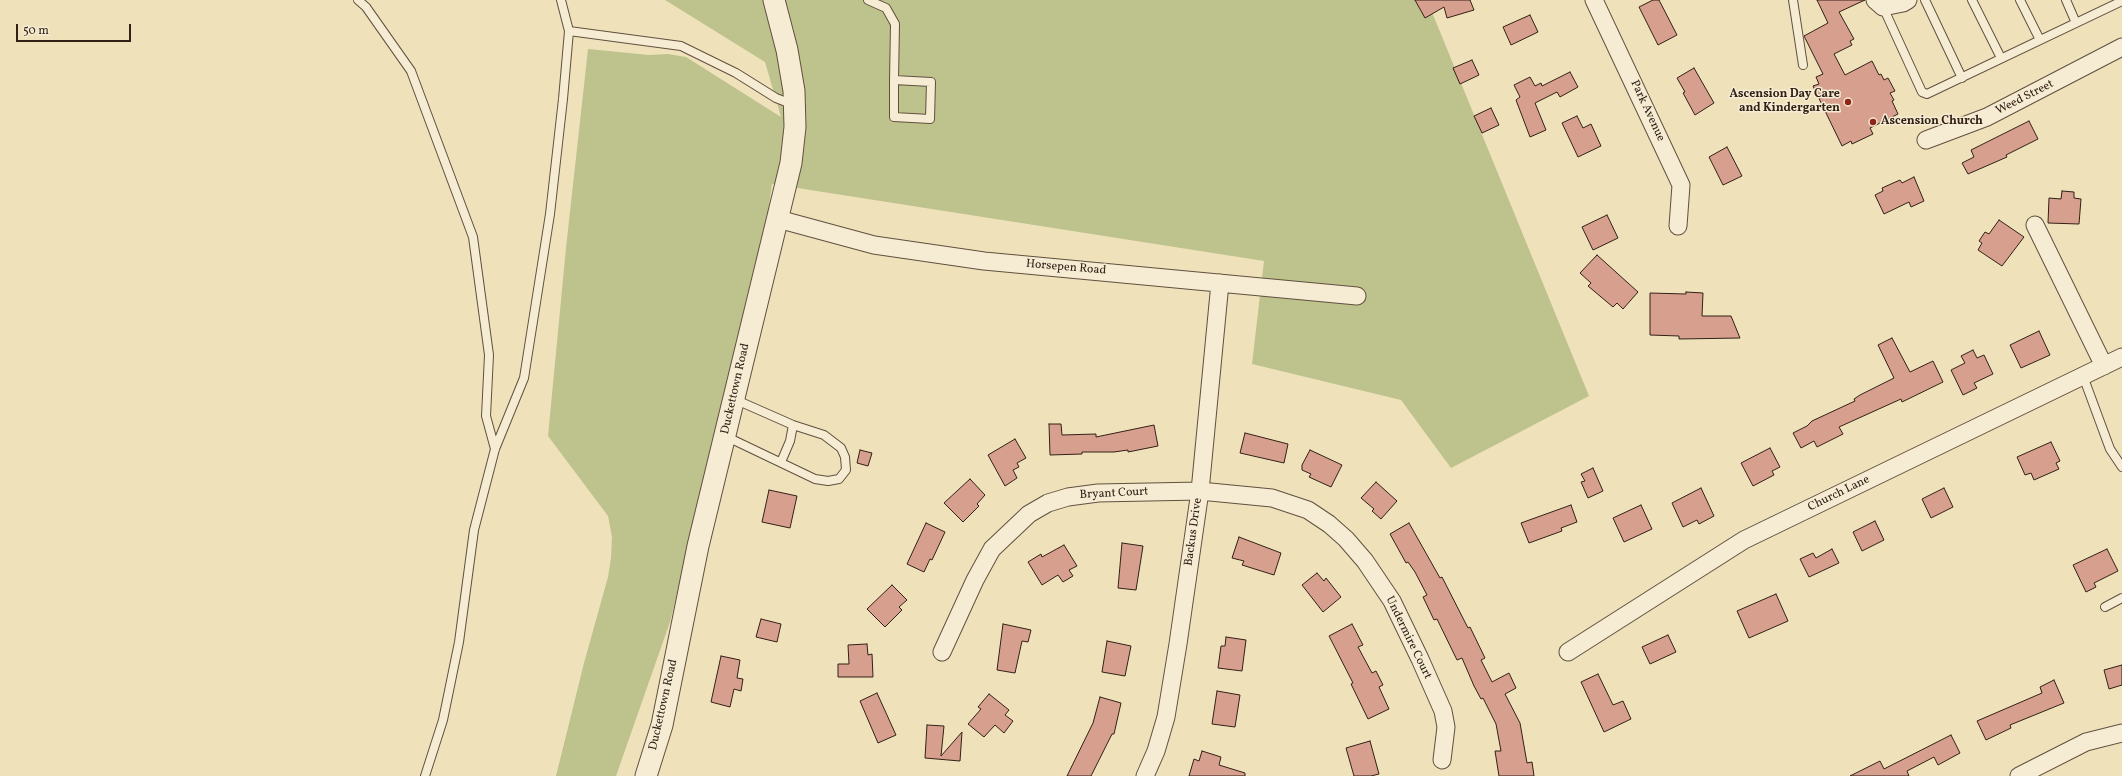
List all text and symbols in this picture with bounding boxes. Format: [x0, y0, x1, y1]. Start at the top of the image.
scale bar [18, 16, 133, 42]
text: 50 m [23, 23, 49, 39]
street label: Weed Street [1994, 77, 2056, 119]
street label: Park Avenue [1626, 78, 1668, 144]
place label: Ascension Day Care and Kindergarten [1729, 88, 1840, 116]
marker: Ascension Day Care and Kindergarten [1843, 97, 1853, 107]
place label: Ascension Church [1881, 115, 1983, 129]
marker: Ascension Church [1868, 117, 1878, 127]
street label: Horsepen Road [1025, 257, 1107, 279]
street label: Duckettown Road [719, 342, 753, 436]
street label: Church Lane [1806, 473, 1872, 515]
street label: Bryant Court [1079, 485, 1149, 503]
street label: Backus Drive [1182, 497, 1206, 567]
street label: Undermire Court [1382, 594, 1434, 682]
street label: Duckettown Road [647, 658, 681, 752]

